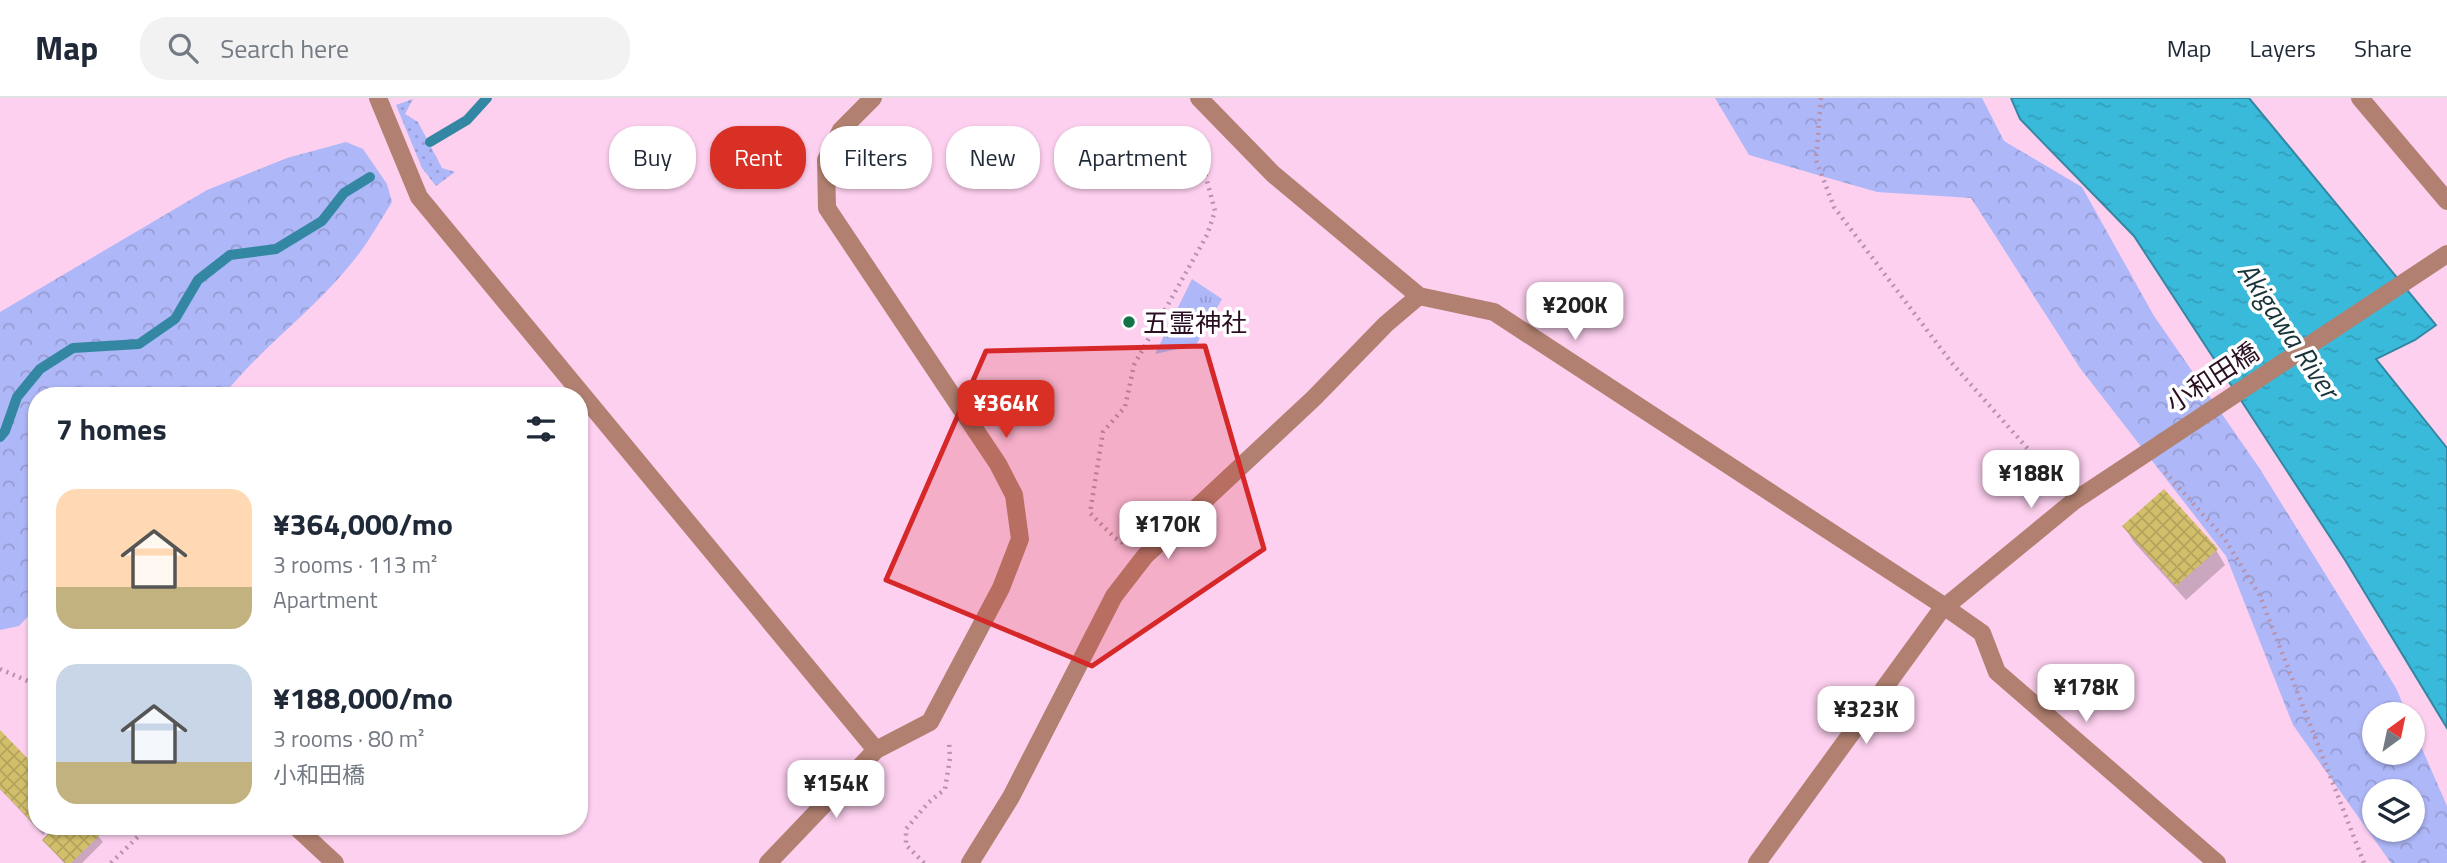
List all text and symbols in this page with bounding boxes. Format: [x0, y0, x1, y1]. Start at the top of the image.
search box [140, 17, 630, 80]
text: Map [35, 23, 98, 73]
icon: search [164, 29, 202, 67]
text: Search here [220, 29, 349, 68]
text: Map [2167, 30, 2212, 66]
text: Layers [2250, 30, 2316, 66]
text: Share [2354, 30, 2412, 66]
chip: Buy [609, 126, 696, 189]
chip: Rent [710, 126, 806, 189]
chip: Filters [820, 126, 932, 189]
chip: New [946, 126, 1040, 189]
chip: Apartment [1054, 126, 1211, 189]
water label: Akigawa River [2227, 253, 2352, 410]
pin: ¥200K [1526, 282, 1624, 342]
text: ¥200K [1542, 287, 1608, 322]
place label: 五霊神社 [1143, 303, 1247, 342]
marker: 五霊神社 [1121, 314, 1137, 330]
street label: 小和田橋 [2158, 332, 2266, 422]
pin: ¥364K [957, 380, 1055, 440]
text: ¥364K [973, 385, 1039, 420]
text: 7 homes [56, 406, 167, 452]
icon: filters [522, 410, 560, 448]
pin: ¥188K [1982, 450, 2080, 510]
text: ¥188K [1998, 455, 2064, 490]
text: ¥364,000/mo [273, 501, 453, 547]
pin: ¥170K [1119, 502, 1217, 561]
text: ¥170K [1135, 506, 1201, 541]
icon: home [112, 517, 196, 601]
text: 3 rooms · 113 m² [273, 547, 437, 582]
text: Apartment [273, 582, 378, 617]
pin: ¥178K [2037, 664, 2135, 724]
text: ¥178K [2053, 669, 2119, 704]
text: ¥188,000/mo [273, 675, 453, 721]
pin: ¥323K [1817, 686, 1915, 746]
text: ¥323K [1833, 691, 1899, 726]
icon: home [112, 692, 196, 776]
north arrow [2362, 702, 2426, 765]
map controls [2362, 702, 2425, 842]
text: 3 rooms · 80 m² [273, 721, 424, 756]
text: 小和田橋 [273, 757, 365, 792]
pin: ¥154K [787, 760, 885, 820]
text: ¥154K [803, 765, 869, 800]
button: layers [2362, 779, 2425, 842]

